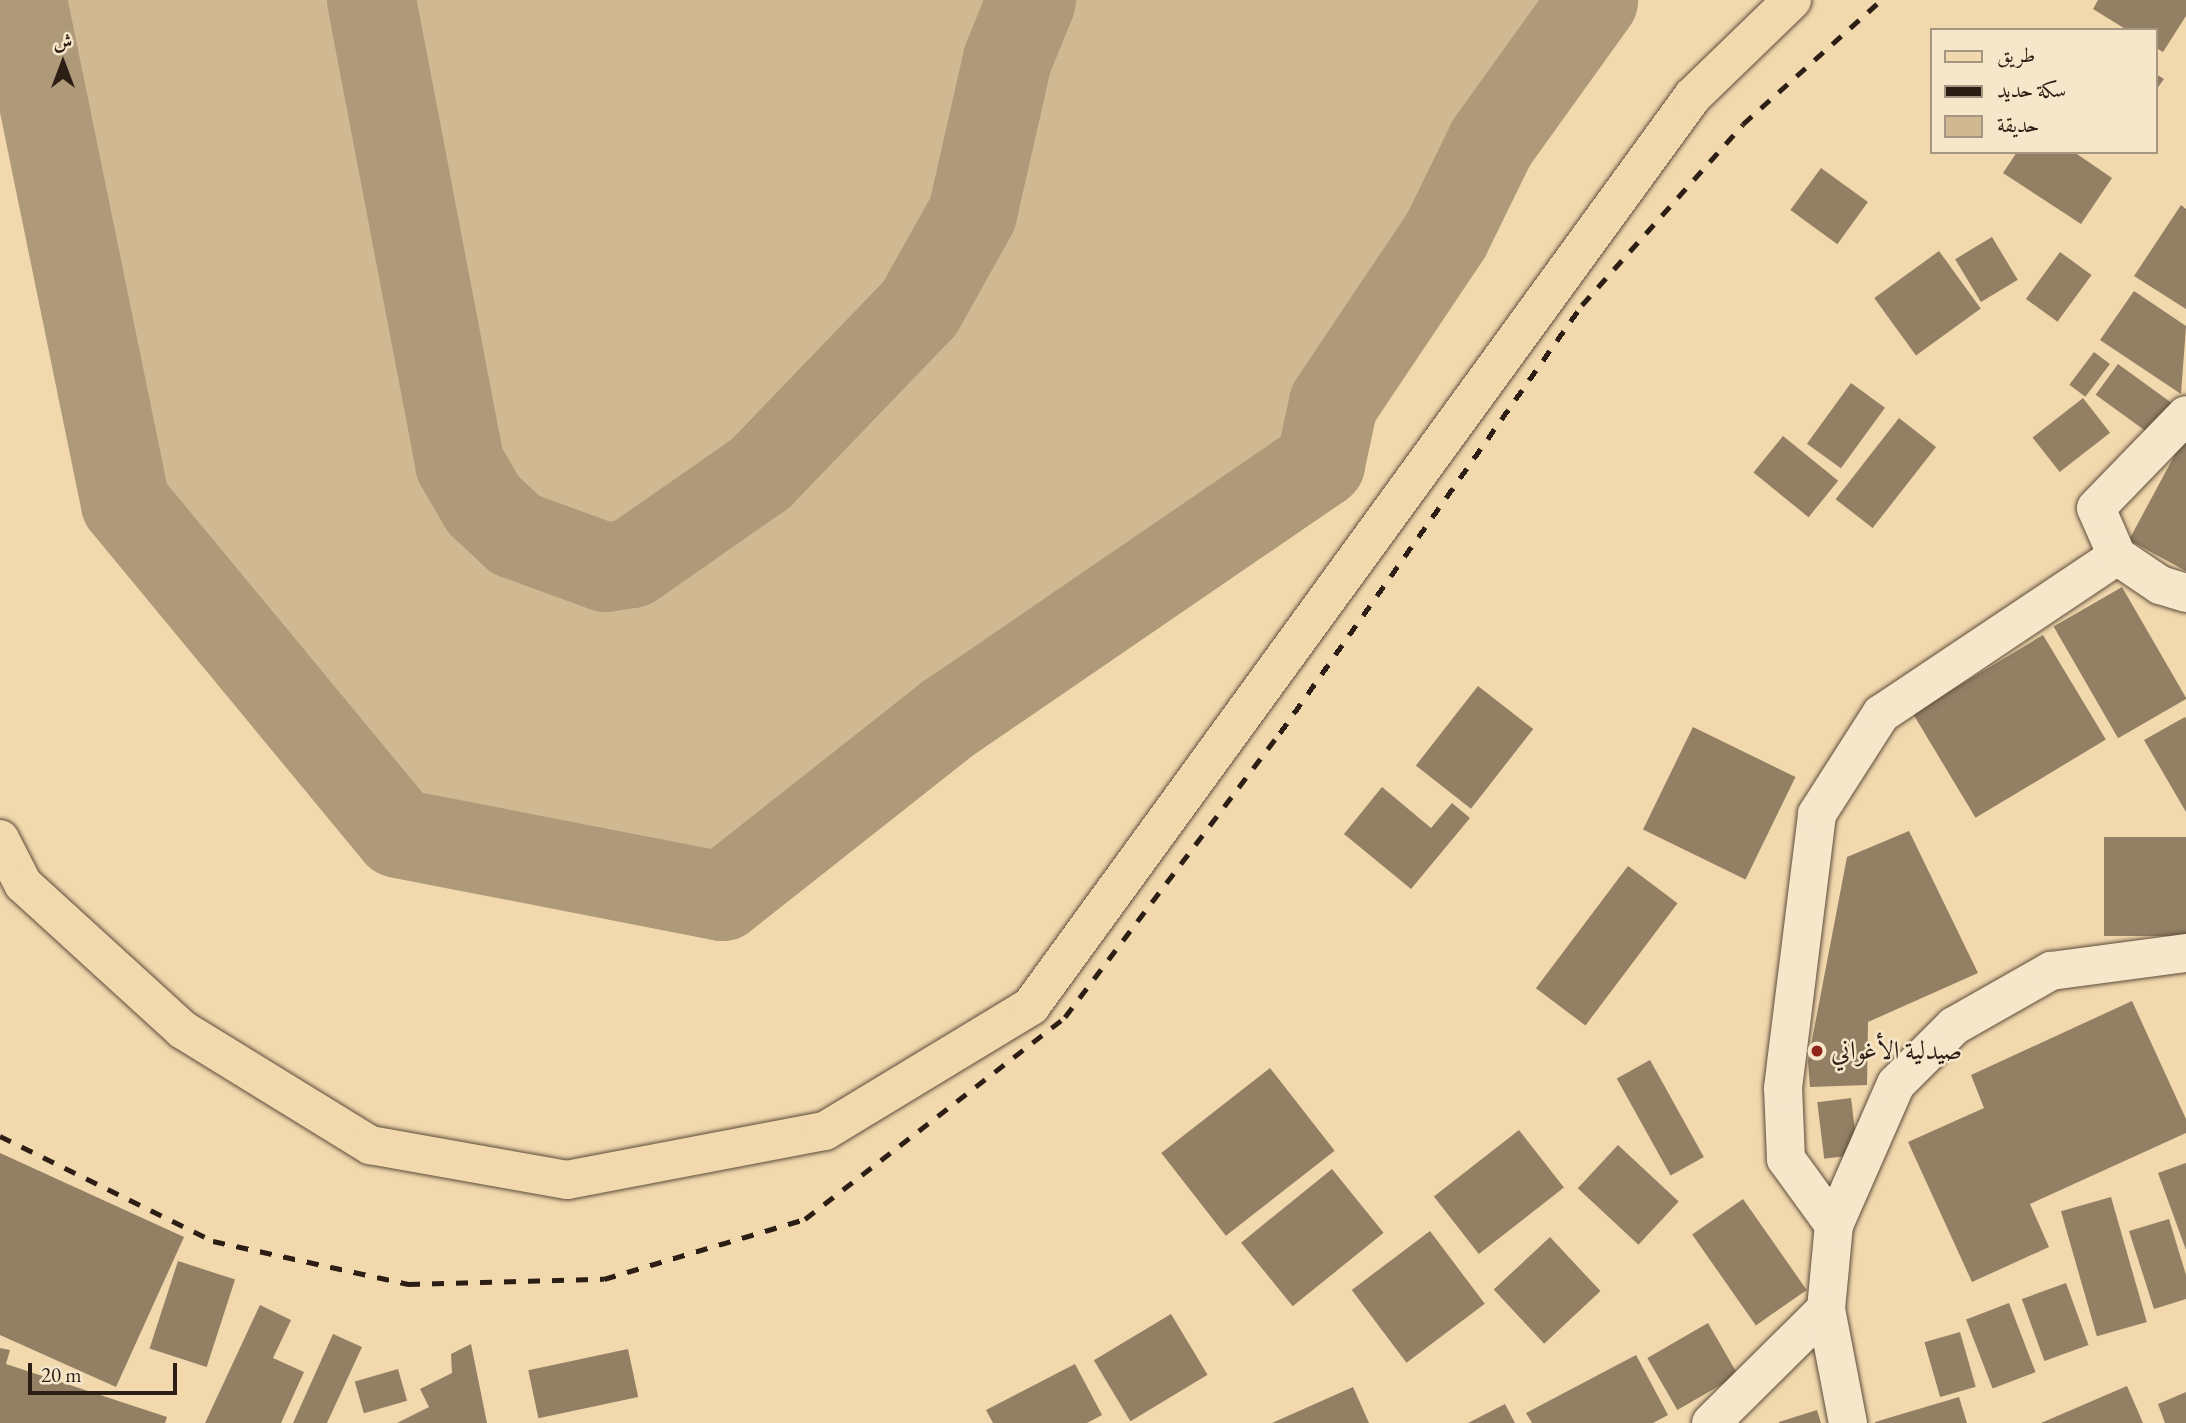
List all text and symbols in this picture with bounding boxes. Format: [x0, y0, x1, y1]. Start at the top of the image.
north arrow [28, 28, 98, 98]
legend [1930, 28, 2158, 154]
text: ش [54, 29, 72, 54]
text: طريق [1997, 41, 2035, 68]
text: سكة حديد [1997, 76, 2066, 103]
text: حديقة [1997, 111, 2040, 138]
place label: صيدلية الأغواني [1831, 1035, 1962, 1067]
marker: صيدلية الأغواني [1809, 1043, 1825, 1059]
scale bar [32, 1350, 180, 1394]
text: 20 m [41, 1361, 82, 1388]

